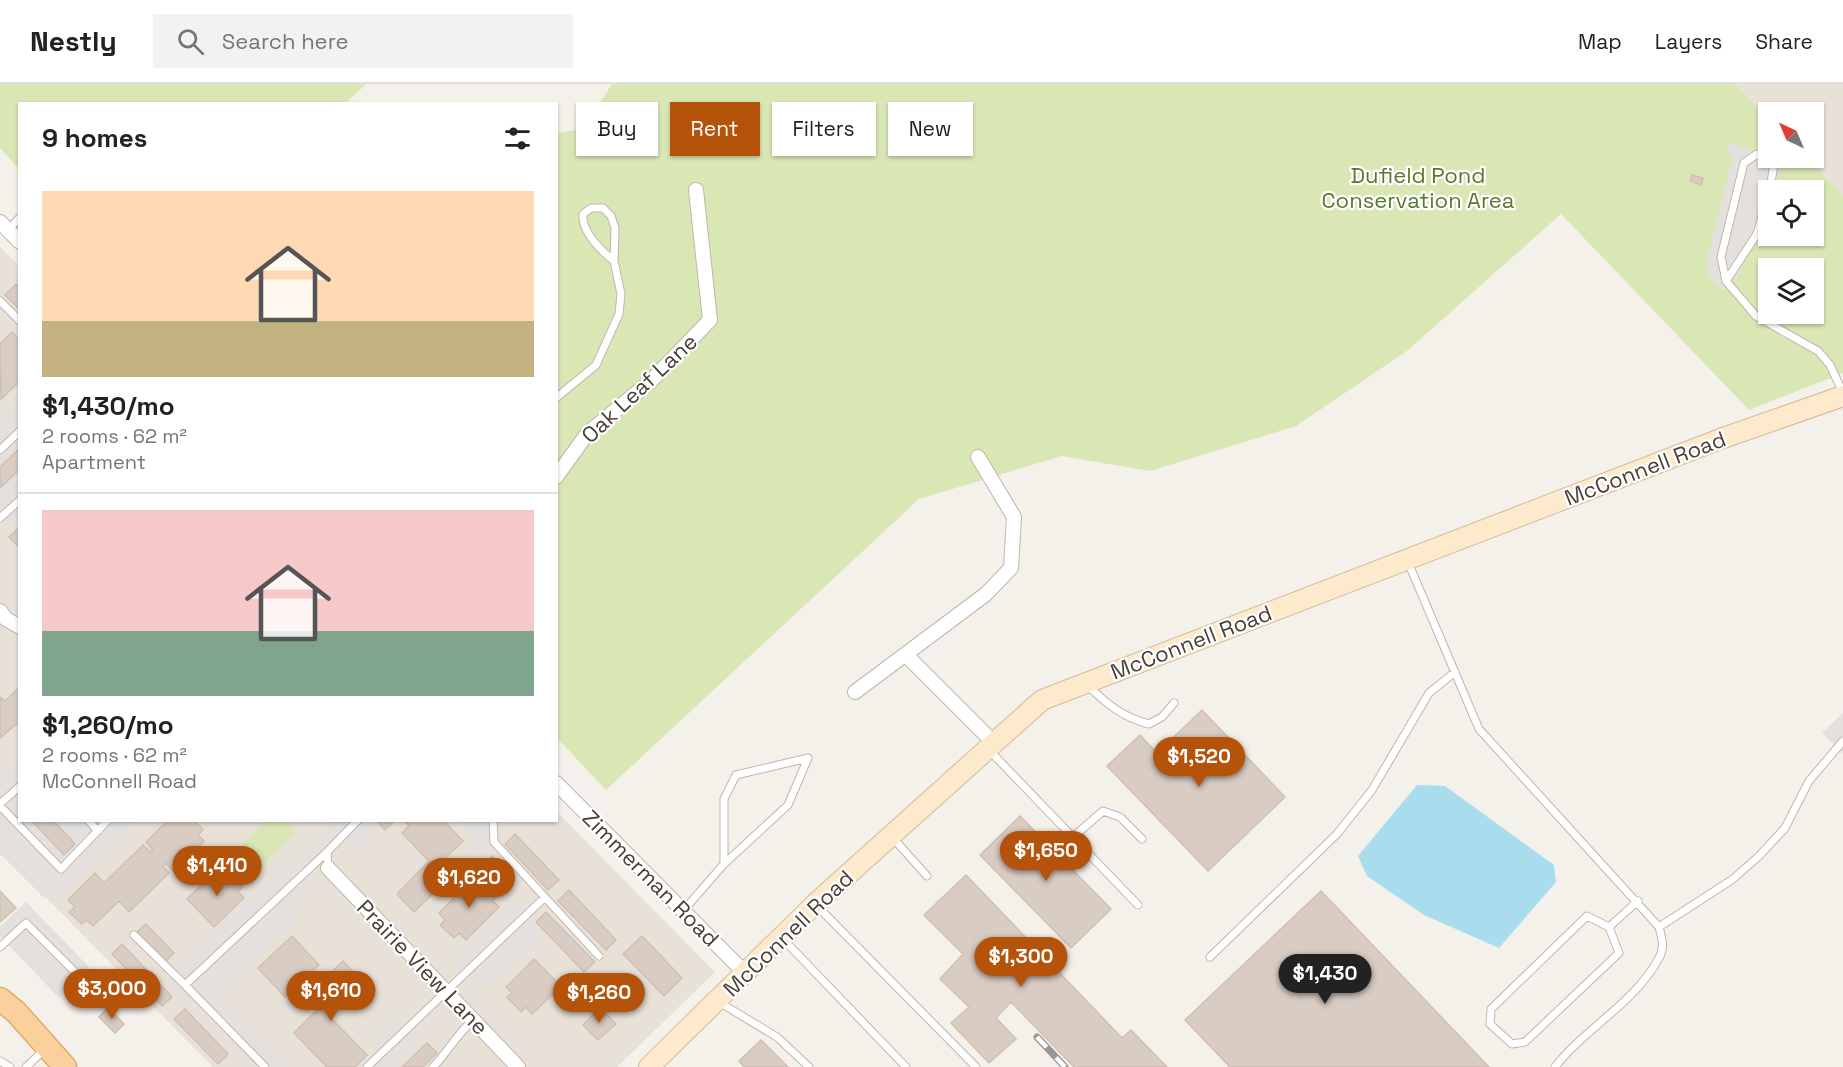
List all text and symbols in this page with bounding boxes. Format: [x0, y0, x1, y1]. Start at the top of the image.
search box [153, 14, 573, 68]
text: Nestly [30, 23, 117, 59]
icon: search [174, 25, 207, 58]
text: Search here [222, 27, 349, 55]
text: Map [1578, 28, 1622, 55]
text: Layers [1655, 28, 1722, 55]
text: Share [1755, 28, 1813, 55]
chip: Buy [576, 102, 658, 156]
chip: Rent [670, 102, 760, 156]
chip: Filters [772, 102, 876, 156]
chip: New [888, 102, 973, 156]
north arrow [1758, 102, 1824, 168]
map controls [1758, 102, 1824, 324]
text: 9 homes [42, 121, 147, 155]
icon: filters [501, 122, 534, 155]
park label: Dufield Pond Conservation Area [1322, 161, 1515, 214]
button: locate [1758, 180, 1824, 246]
icon: home [234, 230, 342, 338]
button: layers [1758, 258, 1824, 324]
street label: Oak Leaf Lane [575, 327, 703, 449]
text: $1,430/mo [42, 389, 175, 423]
text: 2 rooms · 62 m² [42, 423, 187, 449]
street label: McConnell Road [1560, 424, 1730, 512]
text: Apartment [42, 449, 146, 475]
icon: home [234, 549, 342, 657]
street label: McConnell Road [1106, 598, 1276, 686]
text: $1,260/mo [42, 708, 174, 742]
pin: $1,520 [1150, 737, 1248, 788]
text: 2 rooms · 62 m² [42, 742, 187, 768]
text: $1,520 [1167, 743, 1231, 769]
text: McConnell Road [42, 768, 197, 794]
street label: Zimmerman Road [577, 804, 725, 952]
pin: $1,650 [997, 831, 1095, 882]
text: $1,650 [1014, 837, 1078, 863]
pin: $1,410 [168, 846, 266, 897]
text: $1,410 [187, 852, 248, 878]
pin: $1,620 [420, 858, 518, 909]
text: $1,620 [437, 864, 501, 890]
street label: McConnell Road [717, 864, 859, 1002]
street label: Prairie View Lane [351, 893, 495, 1041]
pin: $1,300 [972, 937, 1070, 988]
text: $1,300 [988, 943, 1054, 969]
pin: $1,430 [1276, 954, 1374, 1005]
text: $1,430 [1293, 960, 1357, 986]
pin: $3,000 [63, 969, 161, 1020]
pin: $1,610 [282, 971, 380, 1022]
pin: $1,260 [550, 973, 648, 1024]
text: $3,000 [78, 975, 146, 1001]
text: $1,610 [300, 977, 362, 1003]
text: $1,260 [567, 979, 631, 1005]

